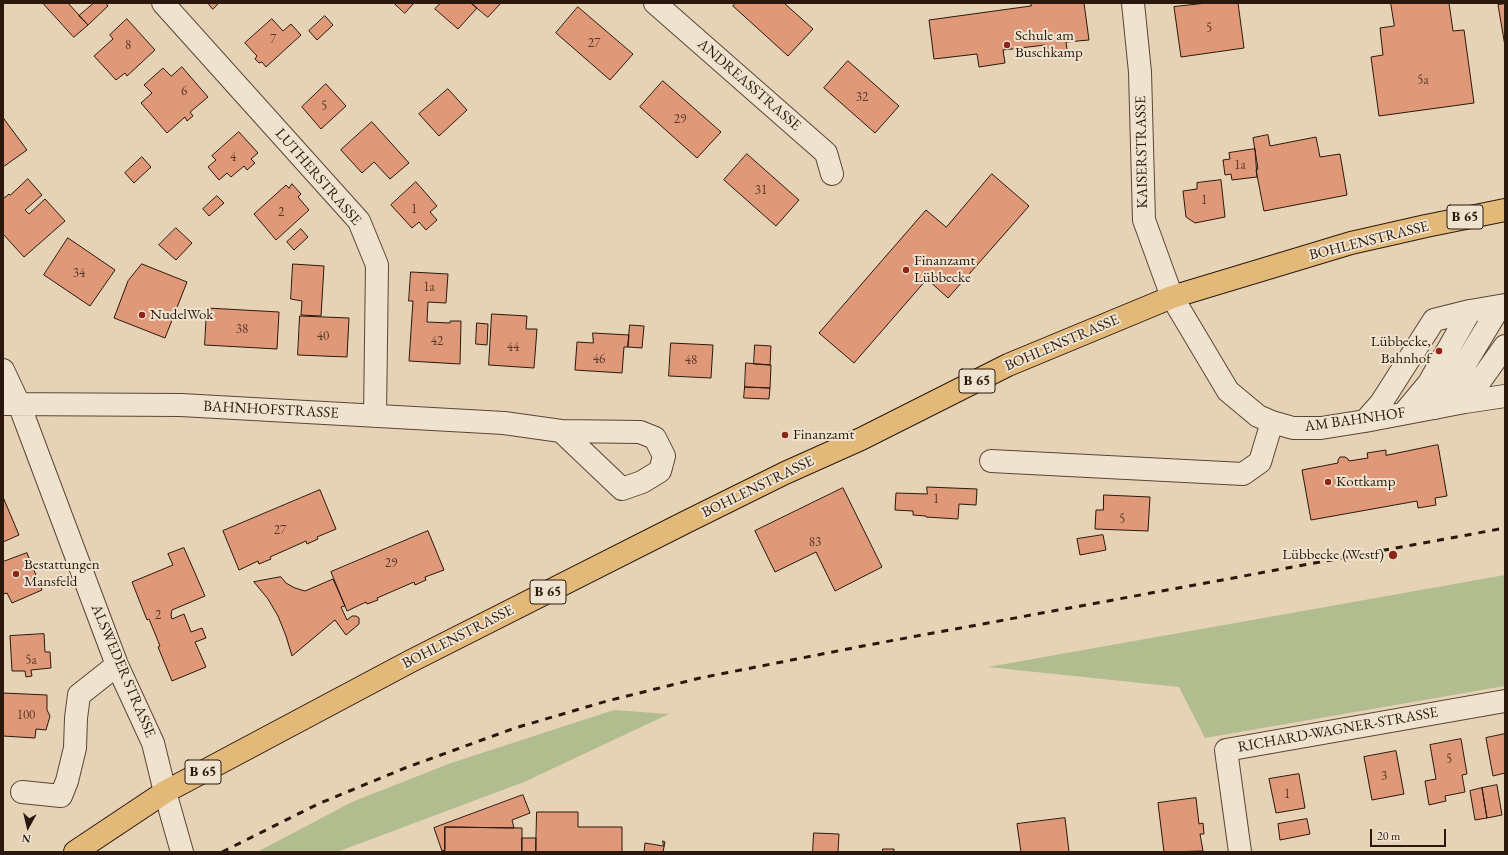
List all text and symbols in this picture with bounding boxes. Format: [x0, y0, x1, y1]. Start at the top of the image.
house number: 5 [1206, 20, 1212, 36]
place label: Schule am Buschkamp [1015, 27, 1083, 62]
house number: 7 [270, 31, 276, 47]
house number: 27 [588, 35, 600, 51]
street label: ANDREASSTRASSE [694, 35, 804, 135]
house number: 8 [125, 37, 131, 53]
marker: Schule am Buschkamp [1002, 40, 1012, 50]
house number: 5a [1417, 72, 1429, 88]
house number: 6 [181, 83, 187, 99]
house number: 32 [856, 89, 868, 105]
street label: KAISERSTRASSE [1132, 95, 1152, 209]
house number: 5 [321, 98, 327, 114]
house number: 29 [674, 111, 686, 127]
street label: LUTHERSTRASSE [271, 125, 365, 229]
house number: 4 [230, 149, 236, 165]
house number: 1a [1234, 157, 1246, 173]
house number: 31 [755, 182, 767, 198]
house number: 1 [1201, 192, 1207, 208]
house number: 1 [411, 201, 417, 217]
house number: 2 [278, 204, 284, 220]
road number: B 65 [1447, 205, 1483, 229]
street label: BOHLENSTRASSE [1307, 217, 1431, 265]
place label: Finanzamt Lübbecke [914, 252, 975, 287]
house number: 34 [73, 265, 85, 281]
marker: Finanzamt Lübbecke [901, 265, 911, 275]
house number: 1a [423, 279, 435, 295]
place label: NudelWok [150, 306, 213, 324]
marker: NudelWok [137, 310, 147, 320]
street label: BOHLENSTRASSE [1002, 311, 1122, 375]
house number: 38 [236, 321, 248, 337]
house number: 40 [317, 328, 329, 344]
house number: 42 [431, 333, 443, 349]
place label: Lübbecke, Bahnhof [1371, 333, 1431, 368]
house number: 44 [507, 339, 519, 355]
marker: Lübbecke, Bahnhof [1434, 346, 1444, 356]
house number: 46 [593, 351, 605, 367]
house number: 48 [685, 352, 697, 368]
road number: B 65 [959, 369, 995, 393]
street label: BAHNHOFSTRASSE [203, 397, 339, 423]
street label: AM BAHNHOF [1304, 404, 1406, 436]
place label: Finanzamt [793, 426, 854, 444]
marker: Finanzamt [780, 430, 790, 440]
street label: BOHLENSTRASSE [699, 452, 817, 522]
place label: Kottkamp [1336, 473, 1396, 491]
marker: Kottkamp [1323, 477, 1333, 487]
house number: 1 [933, 491, 939, 507]
house number: 5 [1119, 511, 1125, 527]
house number: 27 [274, 522, 286, 538]
house number: 83 [809, 534, 821, 550]
place label: Lübbecke (Westf) [1282, 546, 1384, 564]
marker: Lübbecke (Westf) [1387, 549, 1399, 561]
house number: 29 [385, 555, 397, 571]
place label: Bestattungen Mansfeld [24, 556, 100, 591]
marker: Bestattungen Mansfeld [11, 569, 21, 579]
road number: B 65 [530, 580, 566, 604]
street label: BOHLENSTRASSE [399, 601, 517, 673]
street label: ALSWEDER STRASSE [87, 602, 159, 740]
house number: 2 [155, 607, 161, 623]
house number: 5a [25, 652, 37, 668]
street label: RICHARD-WAGNER-STRASSE [1237, 704, 1439, 756]
house number: 100 [17, 707, 35, 723]
house number: 5 [1446, 751, 1452, 767]
road number: B 65 [185, 760, 221, 784]
house number: 3 [1381, 768, 1387, 784]
house number: 1 [1284, 786, 1290, 802]
north arrow [8, 807, 48, 847]
scale bar [1372, 821, 1448, 847]
text: 20 m [1377, 828, 1400, 844]
text: N [21, 831, 32, 846]

